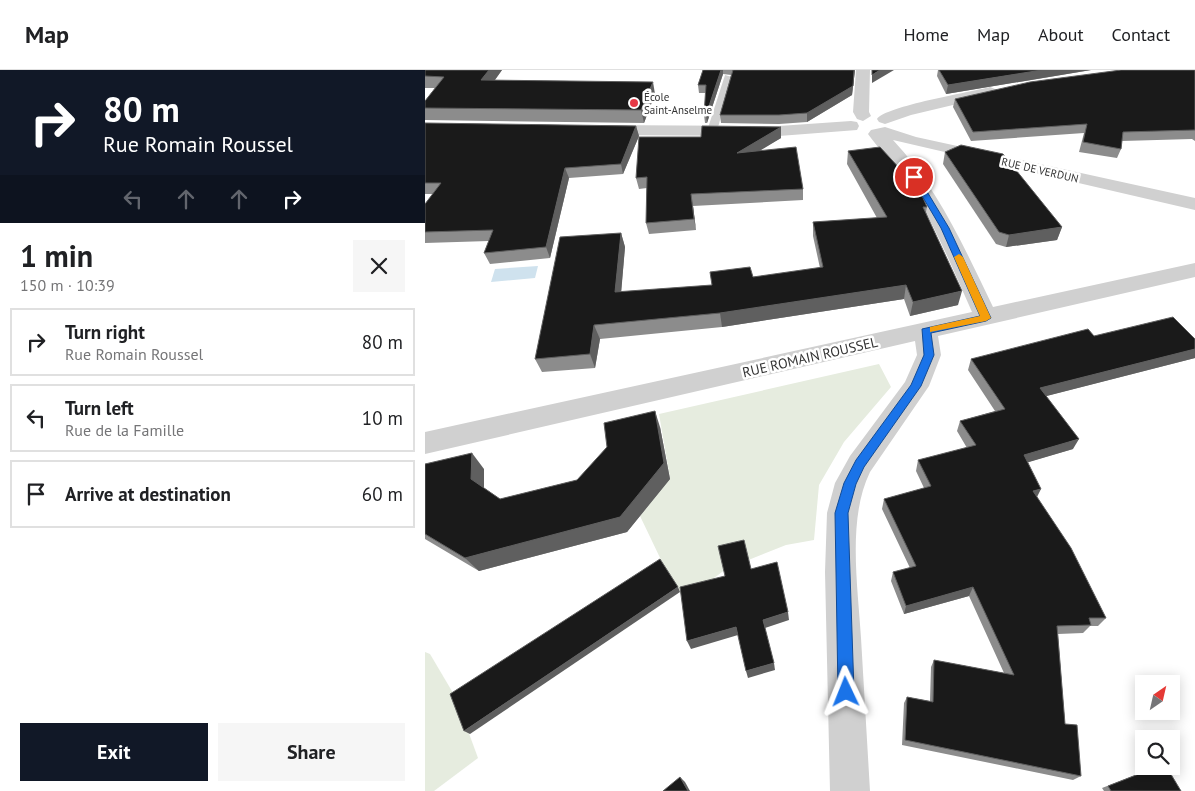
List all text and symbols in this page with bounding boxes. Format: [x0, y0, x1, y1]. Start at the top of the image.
text: Map [25, 19, 69, 50]
text: Home [903, 23, 949, 46]
text: Map [977, 23, 1010, 46]
text: About [1038, 23, 1084, 46]
text: Contact [1112, 23, 1170, 46]
text: 80 m [103, 86, 180, 132]
icon: right [20, 90, 85, 155]
place label: École Saint-Anselme [644, 90, 712, 117]
marker: École Saint-Anselme [628, 97, 640, 109]
text: Rue Romain Roussel [103, 130, 293, 158]
street label: RUE DE VERDUN [1000, 154, 1080, 186]
pin [893, 156, 935, 198]
icon: arrive [900, 163, 928, 191]
icon: left [119, 185, 147, 213]
icon: ahead [172, 185, 200, 213]
icon: ahead [225, 185, 253, 213]
icon: right [278, 185, 306, 213]
text: 1 min [20, 236, 93, 275]
button: close [353, 240, 405, 292]
text: 150 m · 10:39 [20, 275, 115, 295]
text: Turn right [65, 320, 145, 344]
icon: right [22, 328, 50, 356]
text: 80 m [362, 330, 403, 354]
street label: RUE ROMAIN ROUSSEL [740, 333, 880, 381]
text: Rue Romain Roussel [65, 344, 203, 364]
text: Turn left [65, 396, 134, 420]
icon: left [22, 404, 50, 432]
text: 10 m [362, 406, 403, 430]
text: Rue de la Famille [65, 420, 184, 440]
icon: arrive [22, 480, 50, 508]
text: Arrive at destination [65, 482, 231, 506]
text: 60 m [362, 482, 403, 506]
position arrow [819, 665, 871, 717]
north arrow [1135, 675, 1180, 720]
map controls [1135, 675, 1180, 775]
button: Exit [20, 723, 208, 781]
button: Share [218, 723, 405, 781]
button: search [1135, 730, 1180, 775]

